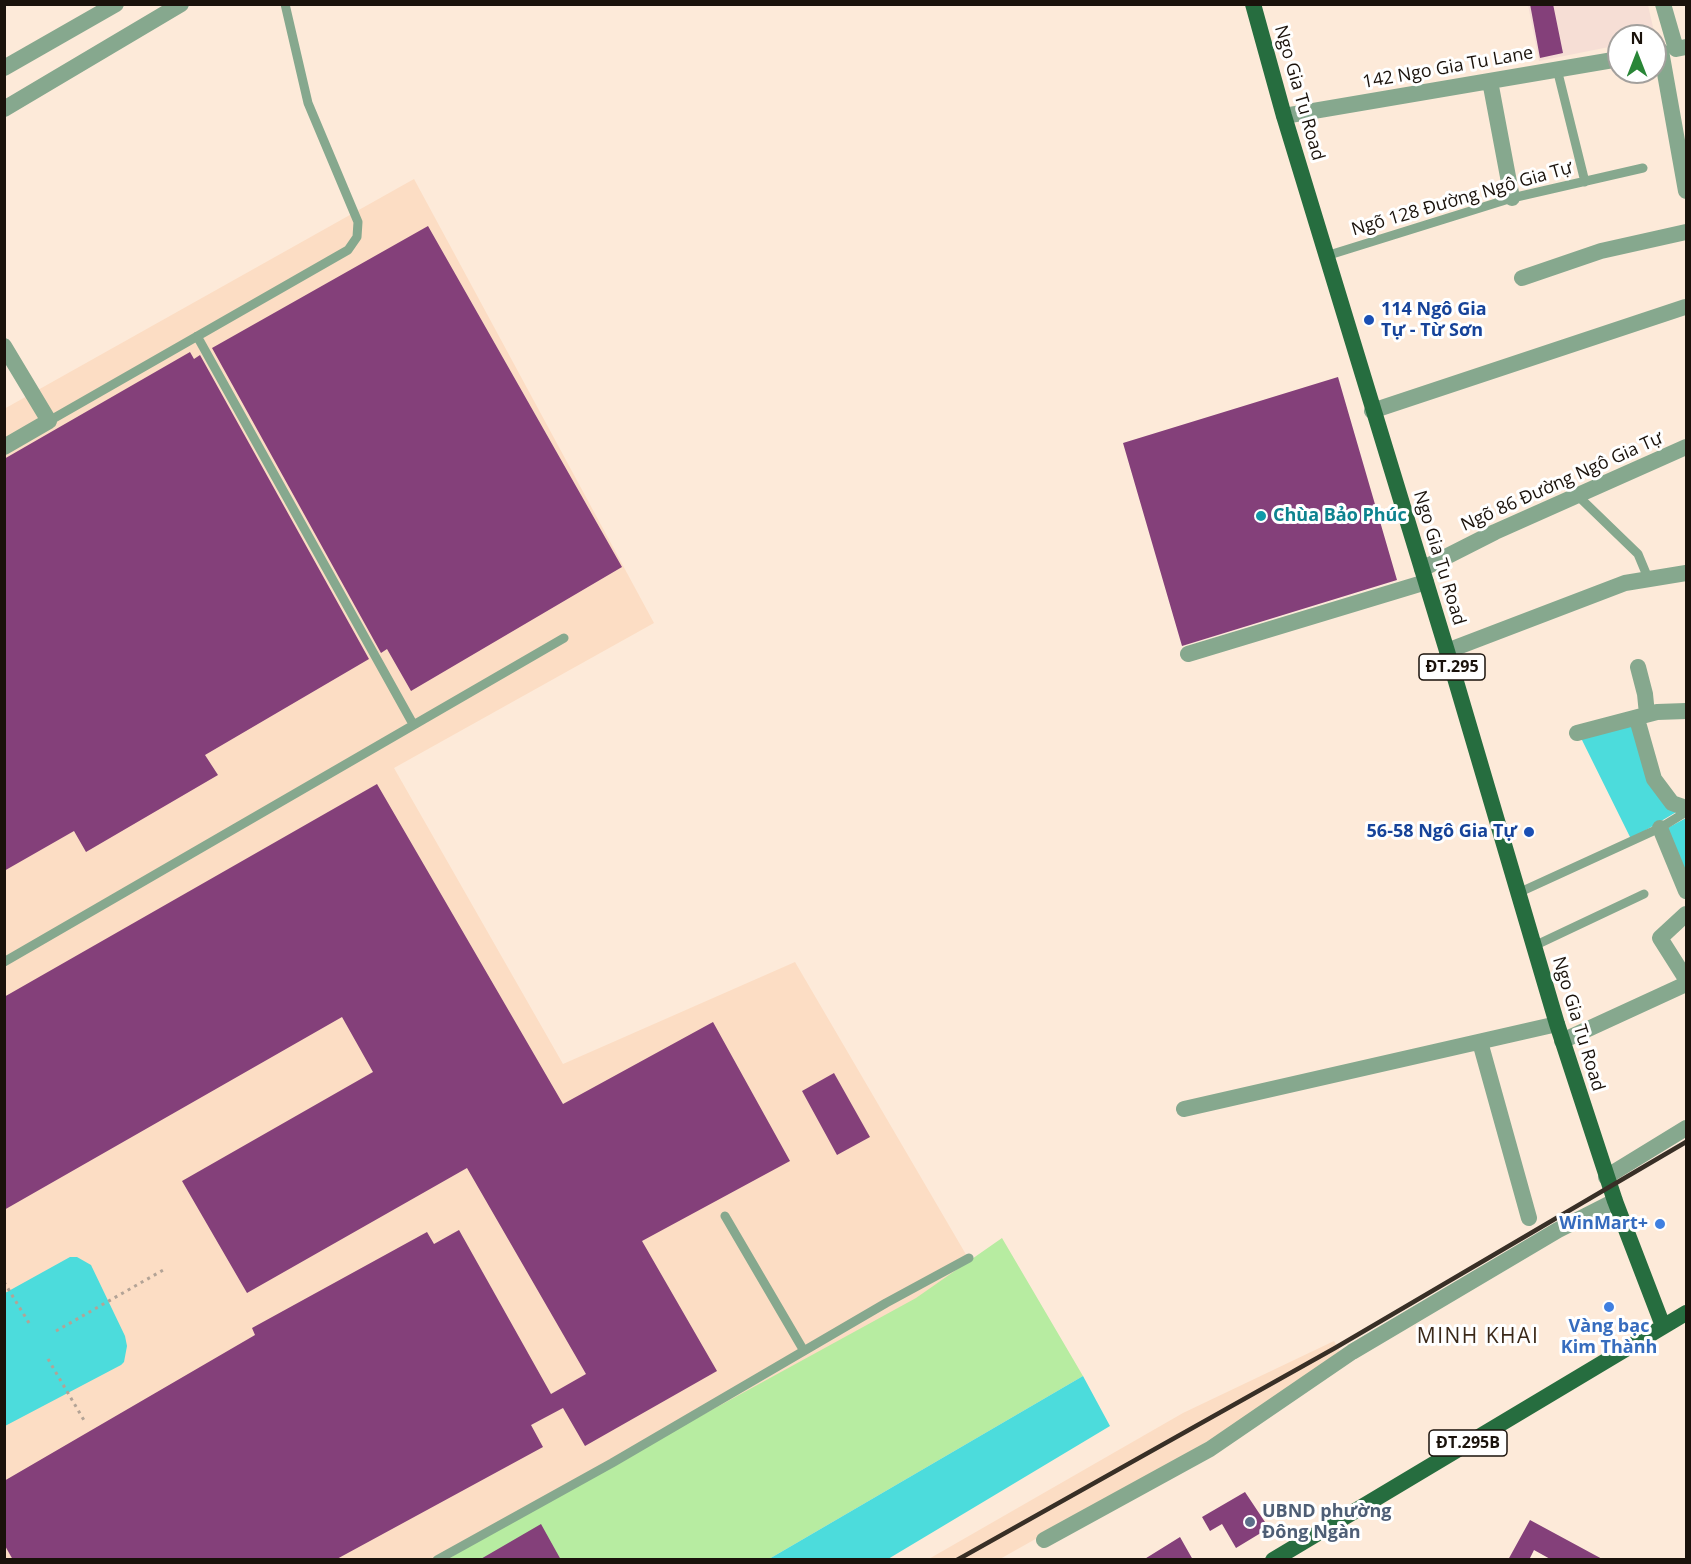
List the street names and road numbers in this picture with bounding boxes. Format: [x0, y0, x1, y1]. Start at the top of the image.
street label: Ngo Gia Tu Road [1269, 23, 1329, 163]
street label: 142 Ngo Gia Tu Lane [1361, 42, 1535, 94]
street label: Ngõ 128 Đường Ngô Gia Tự [1349, 157, 1575, 241]
street label: Ngõ 86 Đường Ngô Gia Tự [1458, 428, 1666, 536]
street label: Ngo Gia Tu Road [1408, 488, 1470, 628]
road number: ĐT.295 [1419, 654, 1485, 680]
street label: Ngo Gia Tu Road [1547, 954, 1609, 1094]
road number: ĐT.295B [1429, 1430, 1507, 1456]

